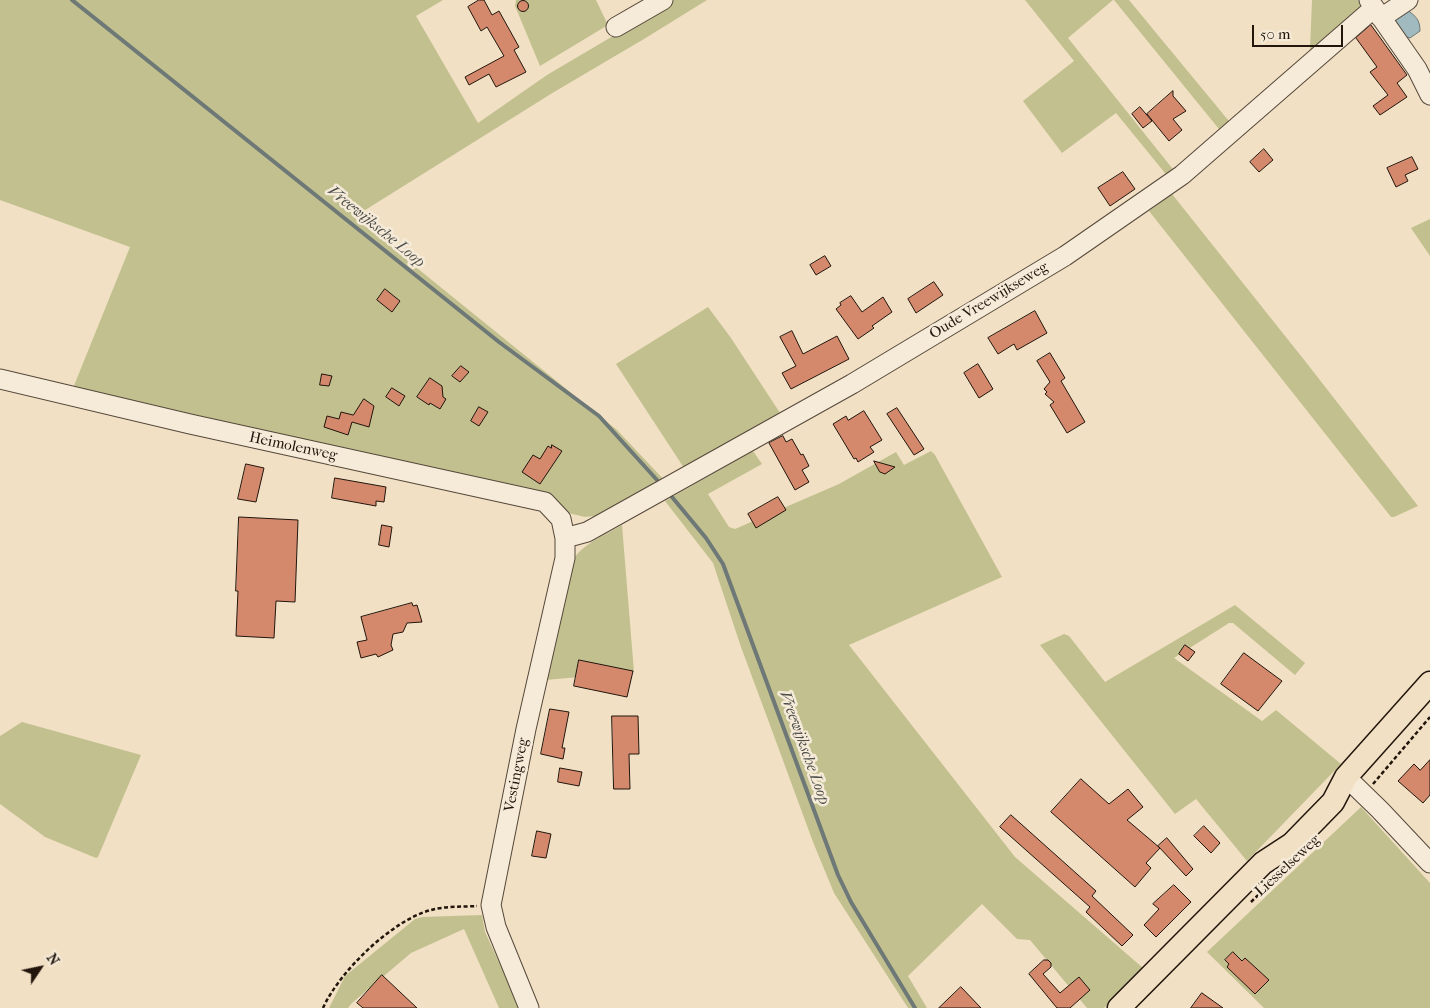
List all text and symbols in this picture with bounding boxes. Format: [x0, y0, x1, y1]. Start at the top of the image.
scale bar [1255, 15, 1346, 47]
text: 50 m [1260, 25, 1290, 43]
water label: Vreewijksche Loop [323, 182, 429, 272]
street label: Oude Vreewijkseweg [926, 258, 1052, 344]
street label: Heimolenweg [247, 429, 339, 465]
water label: Vreewijksche Loop [775, 689, 833, 807]
street label: Vestingweg [501, 736, 533, 814]
street label: Liesselseweg [1252, 831, 1324, 901]
north arrow [15, 943, 65, 993]
text: N [43, 950, 63, 968]

